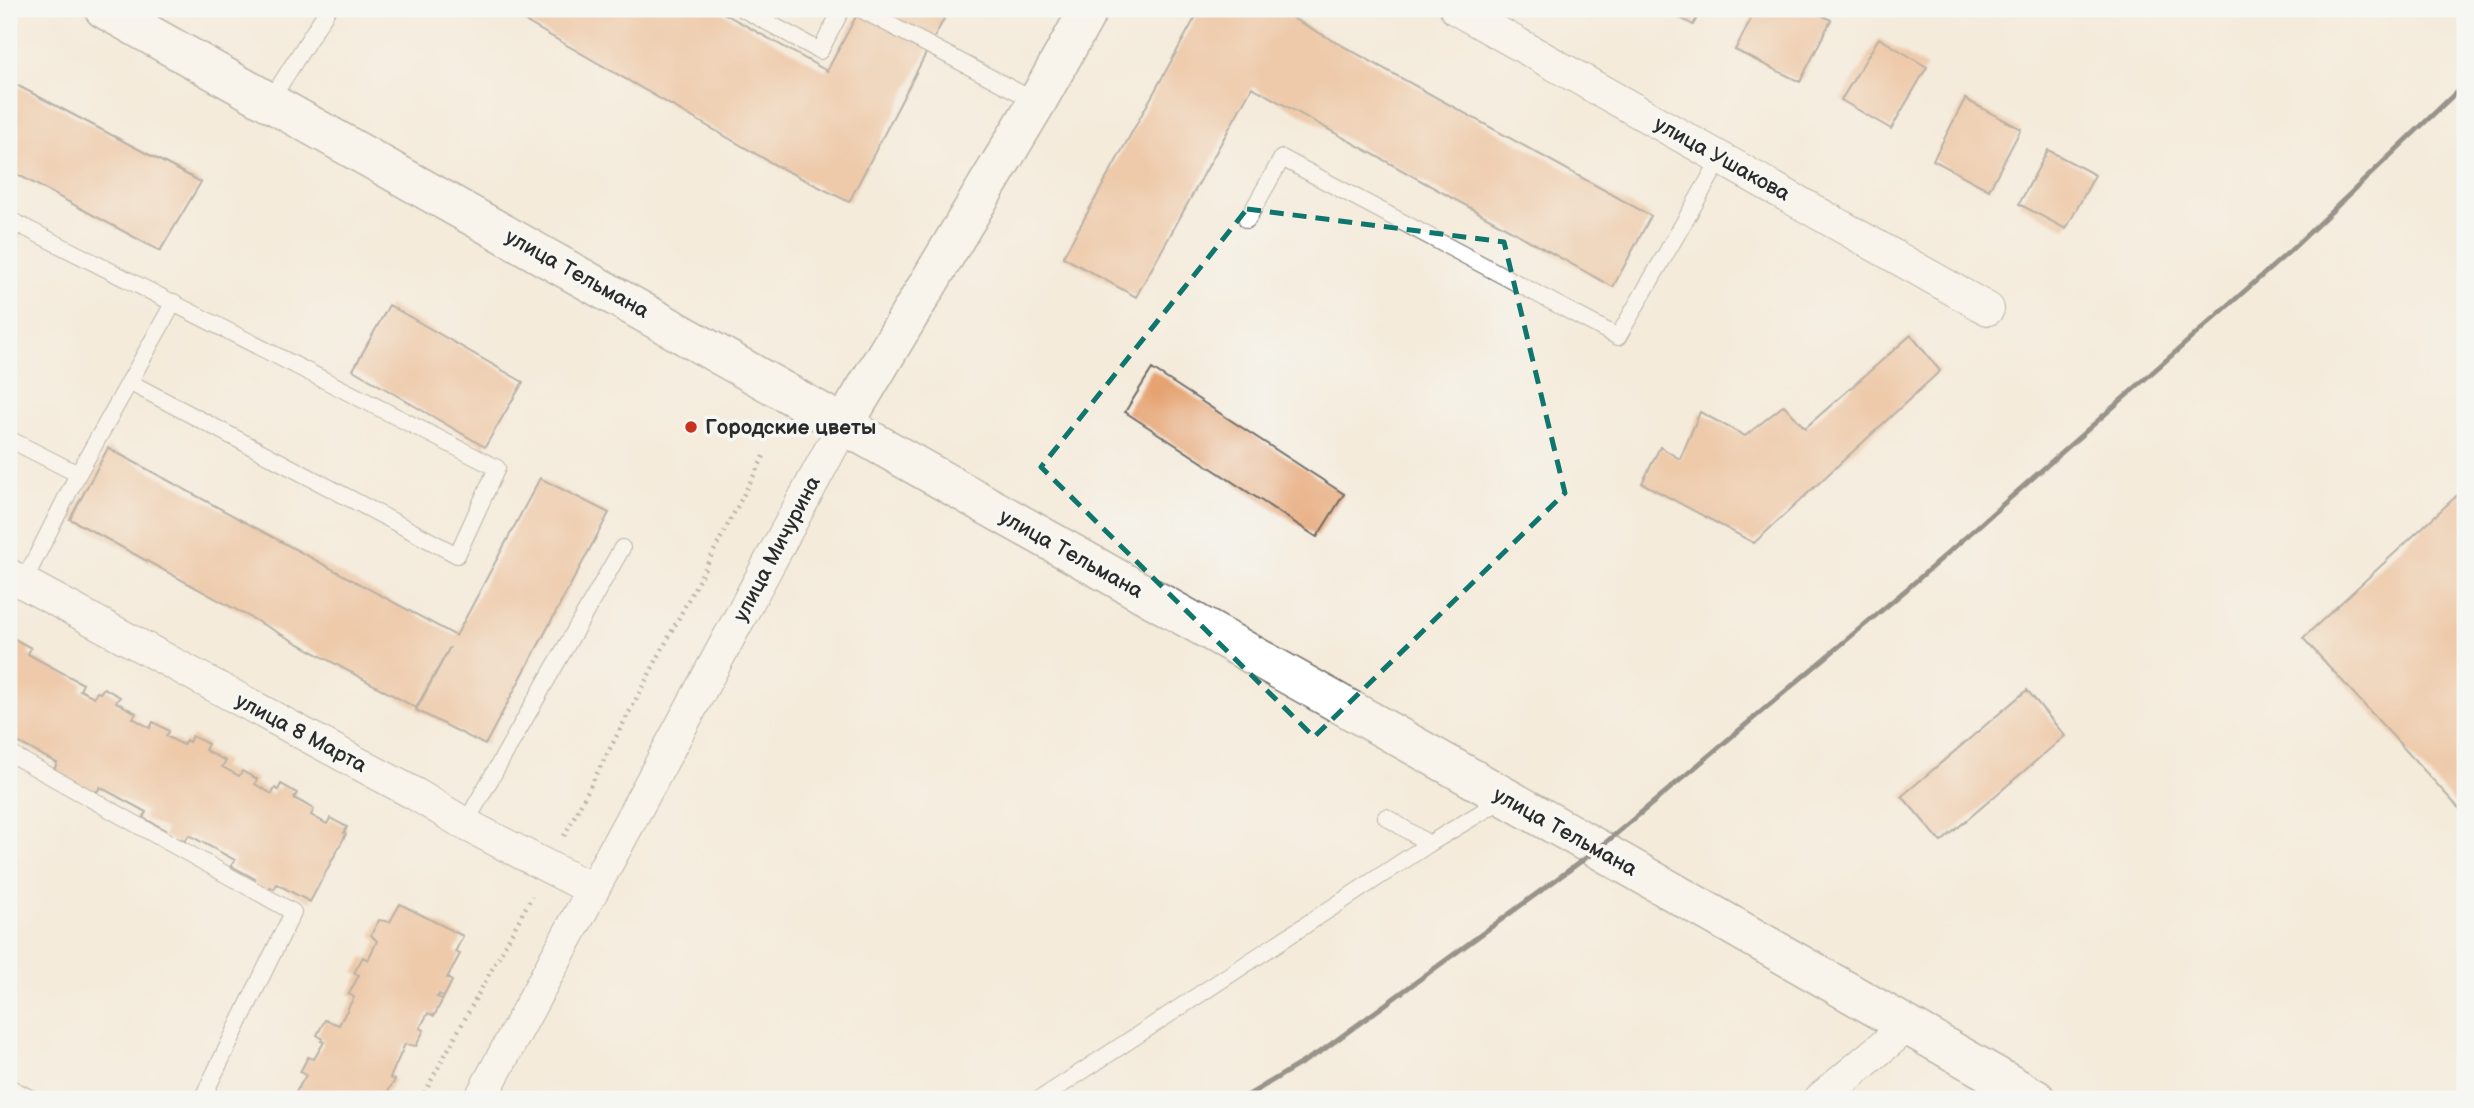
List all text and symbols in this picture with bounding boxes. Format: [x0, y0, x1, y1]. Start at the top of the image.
street label: улица Ушакова [1650, 111, 1795, 207]
street label: улица Тельмана [501, 224, 654, 324]
place label: Городские цветы [705, 415, 876, 440]
marker: Городские цветы [683, 419, 699, 435]
street label: улица Мичурина [728, 471, 826, 626]
street label: улица Тельмана [995, 504, 1148, 604]
street label: улица 8 Марта [231, 688, 371, 778]
street label: улица Тельмана [1489, 782, 1642, 882]

